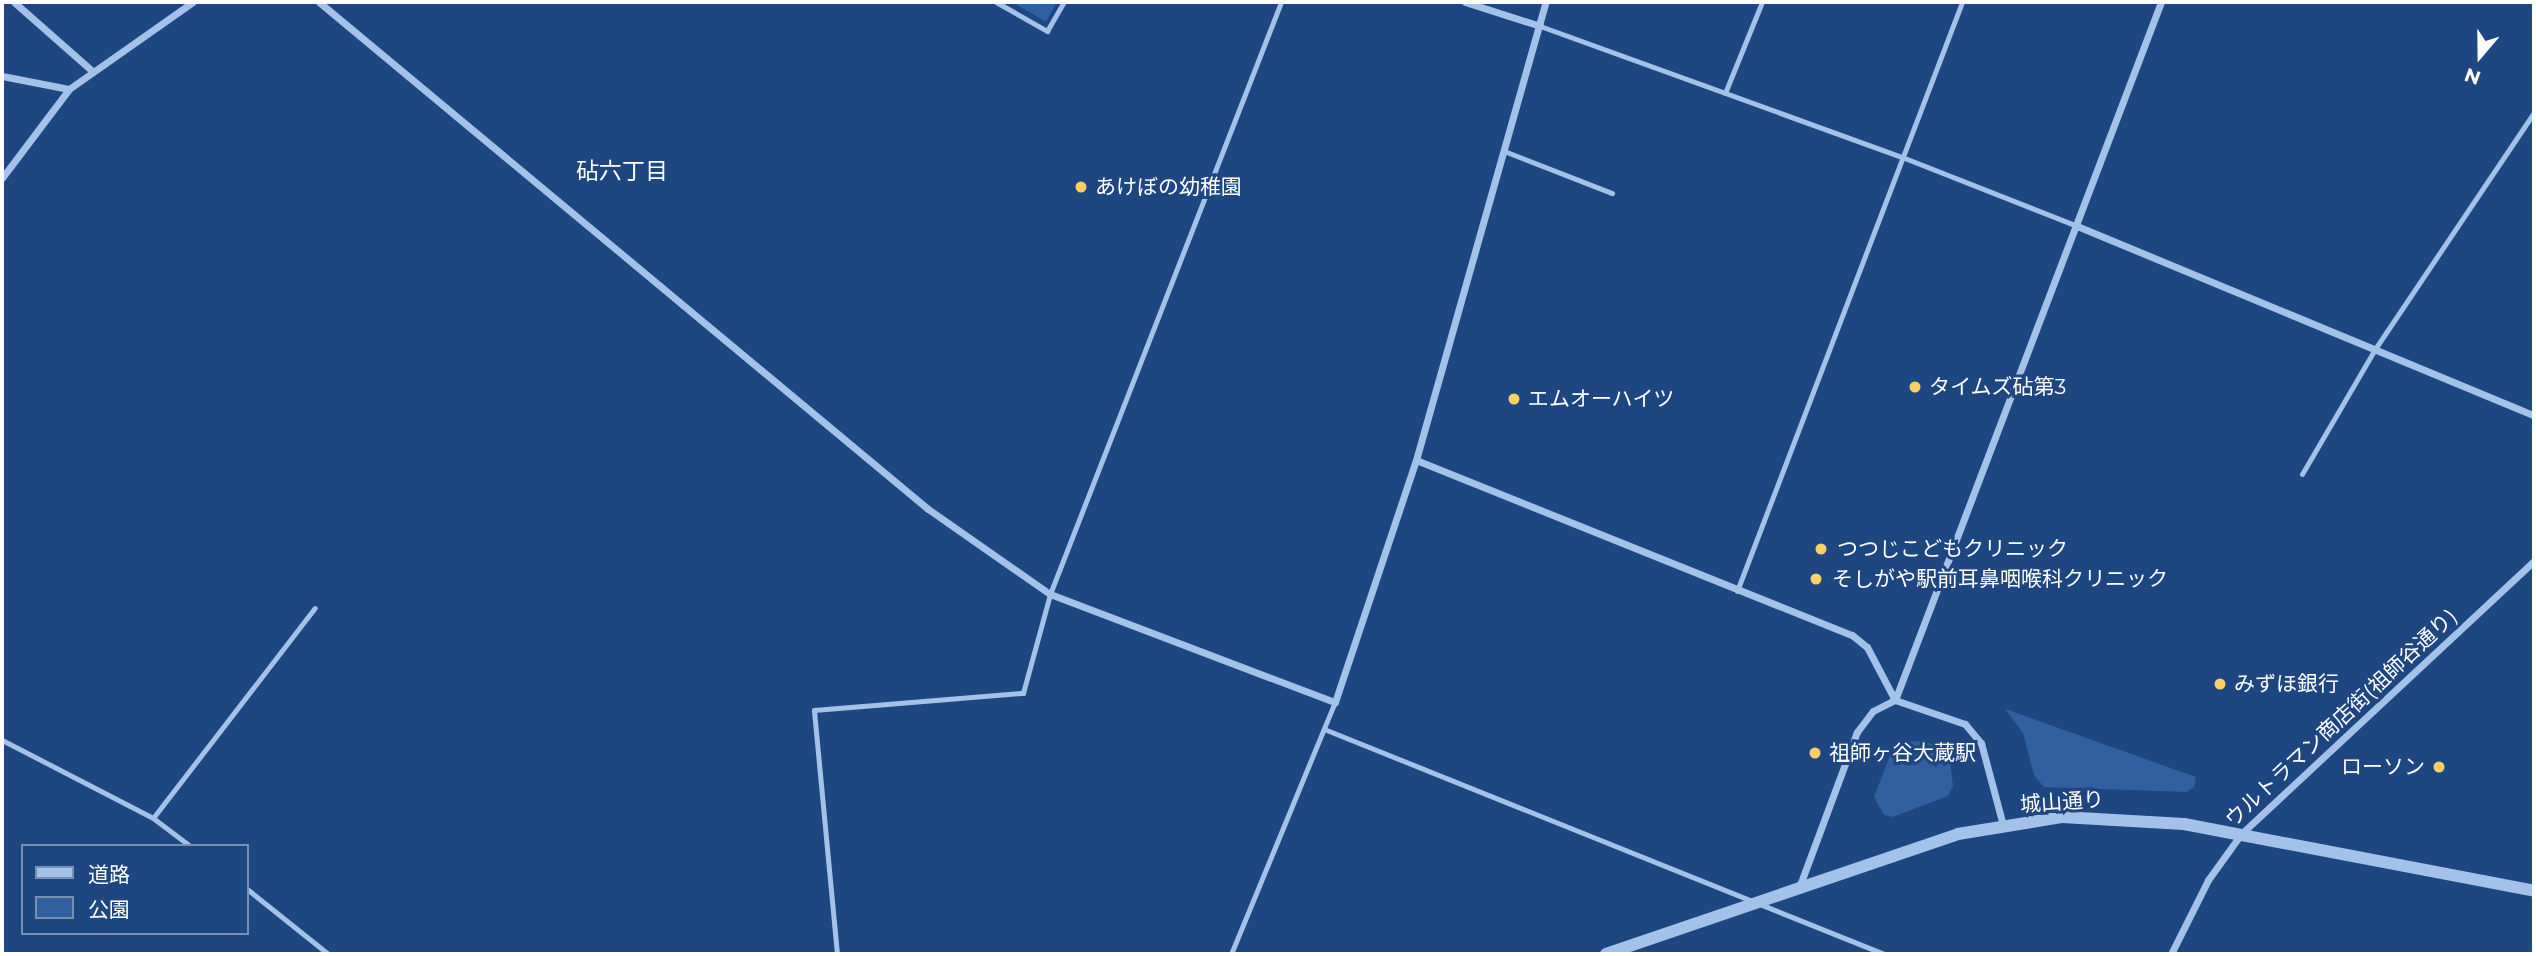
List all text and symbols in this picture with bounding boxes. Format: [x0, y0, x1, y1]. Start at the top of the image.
north arrow [2445, 21, 2515, 91]
text: N [2462, 63, 2484, 90]
district label: 砧六丁目 [576, 157, 668, 185]
place label: あけぼの幼稚園 [1095, 174, 1242, 200]
marker: あけぼの幼稚園 [1073, 179, 1089, 195]
place label: タイムズ砧第3 [1929, 374, 2067, 400]
marker: タイムズ砧第3 [1907, 379, 1923, 395]
place label: エムオーハイツ [1528, 386, 1675, 412]
marker: エムオーハイツ [1506, 391, 1522, 407]
place label: つつじこどもクリニック [1837, 536, 2068, 562]
marker: つつじこどもクリニック [1811, 539, 1831, 559]
place label: そしがや駅前耳鼻咽喉科クリニック [1832, 566, 2168, 592]
marker: そしがや駅前耳鼻咽喉科クリニック [1806, 569, 1826, 589]
street label: ウルトラマン商店街(祖師谷通り) [2220, 604, 2462, 832]
place label: みずほ銀行 [2234, 671, 2339, 697]
marker: みずほ銀行 [2212, 676, 2228, 692]
place label: 祖師ヶ谷大蔵駅 [1829, 740, 1976, 766]
marker: 祖師ヶ谷大蔵駅 [1807, 745, 1823, 761]
place label: ローソン [2341, 754, 2425, 780]
marker: ローソン [2431, 759, 2447, 775]
street label: 城山通り [2019, 787, 2105, 817]
legend [21, 844, 248, 935]
text: 道路 [88, 862, 130, 887]
text: 公園 [88, 897, 130, 922]

